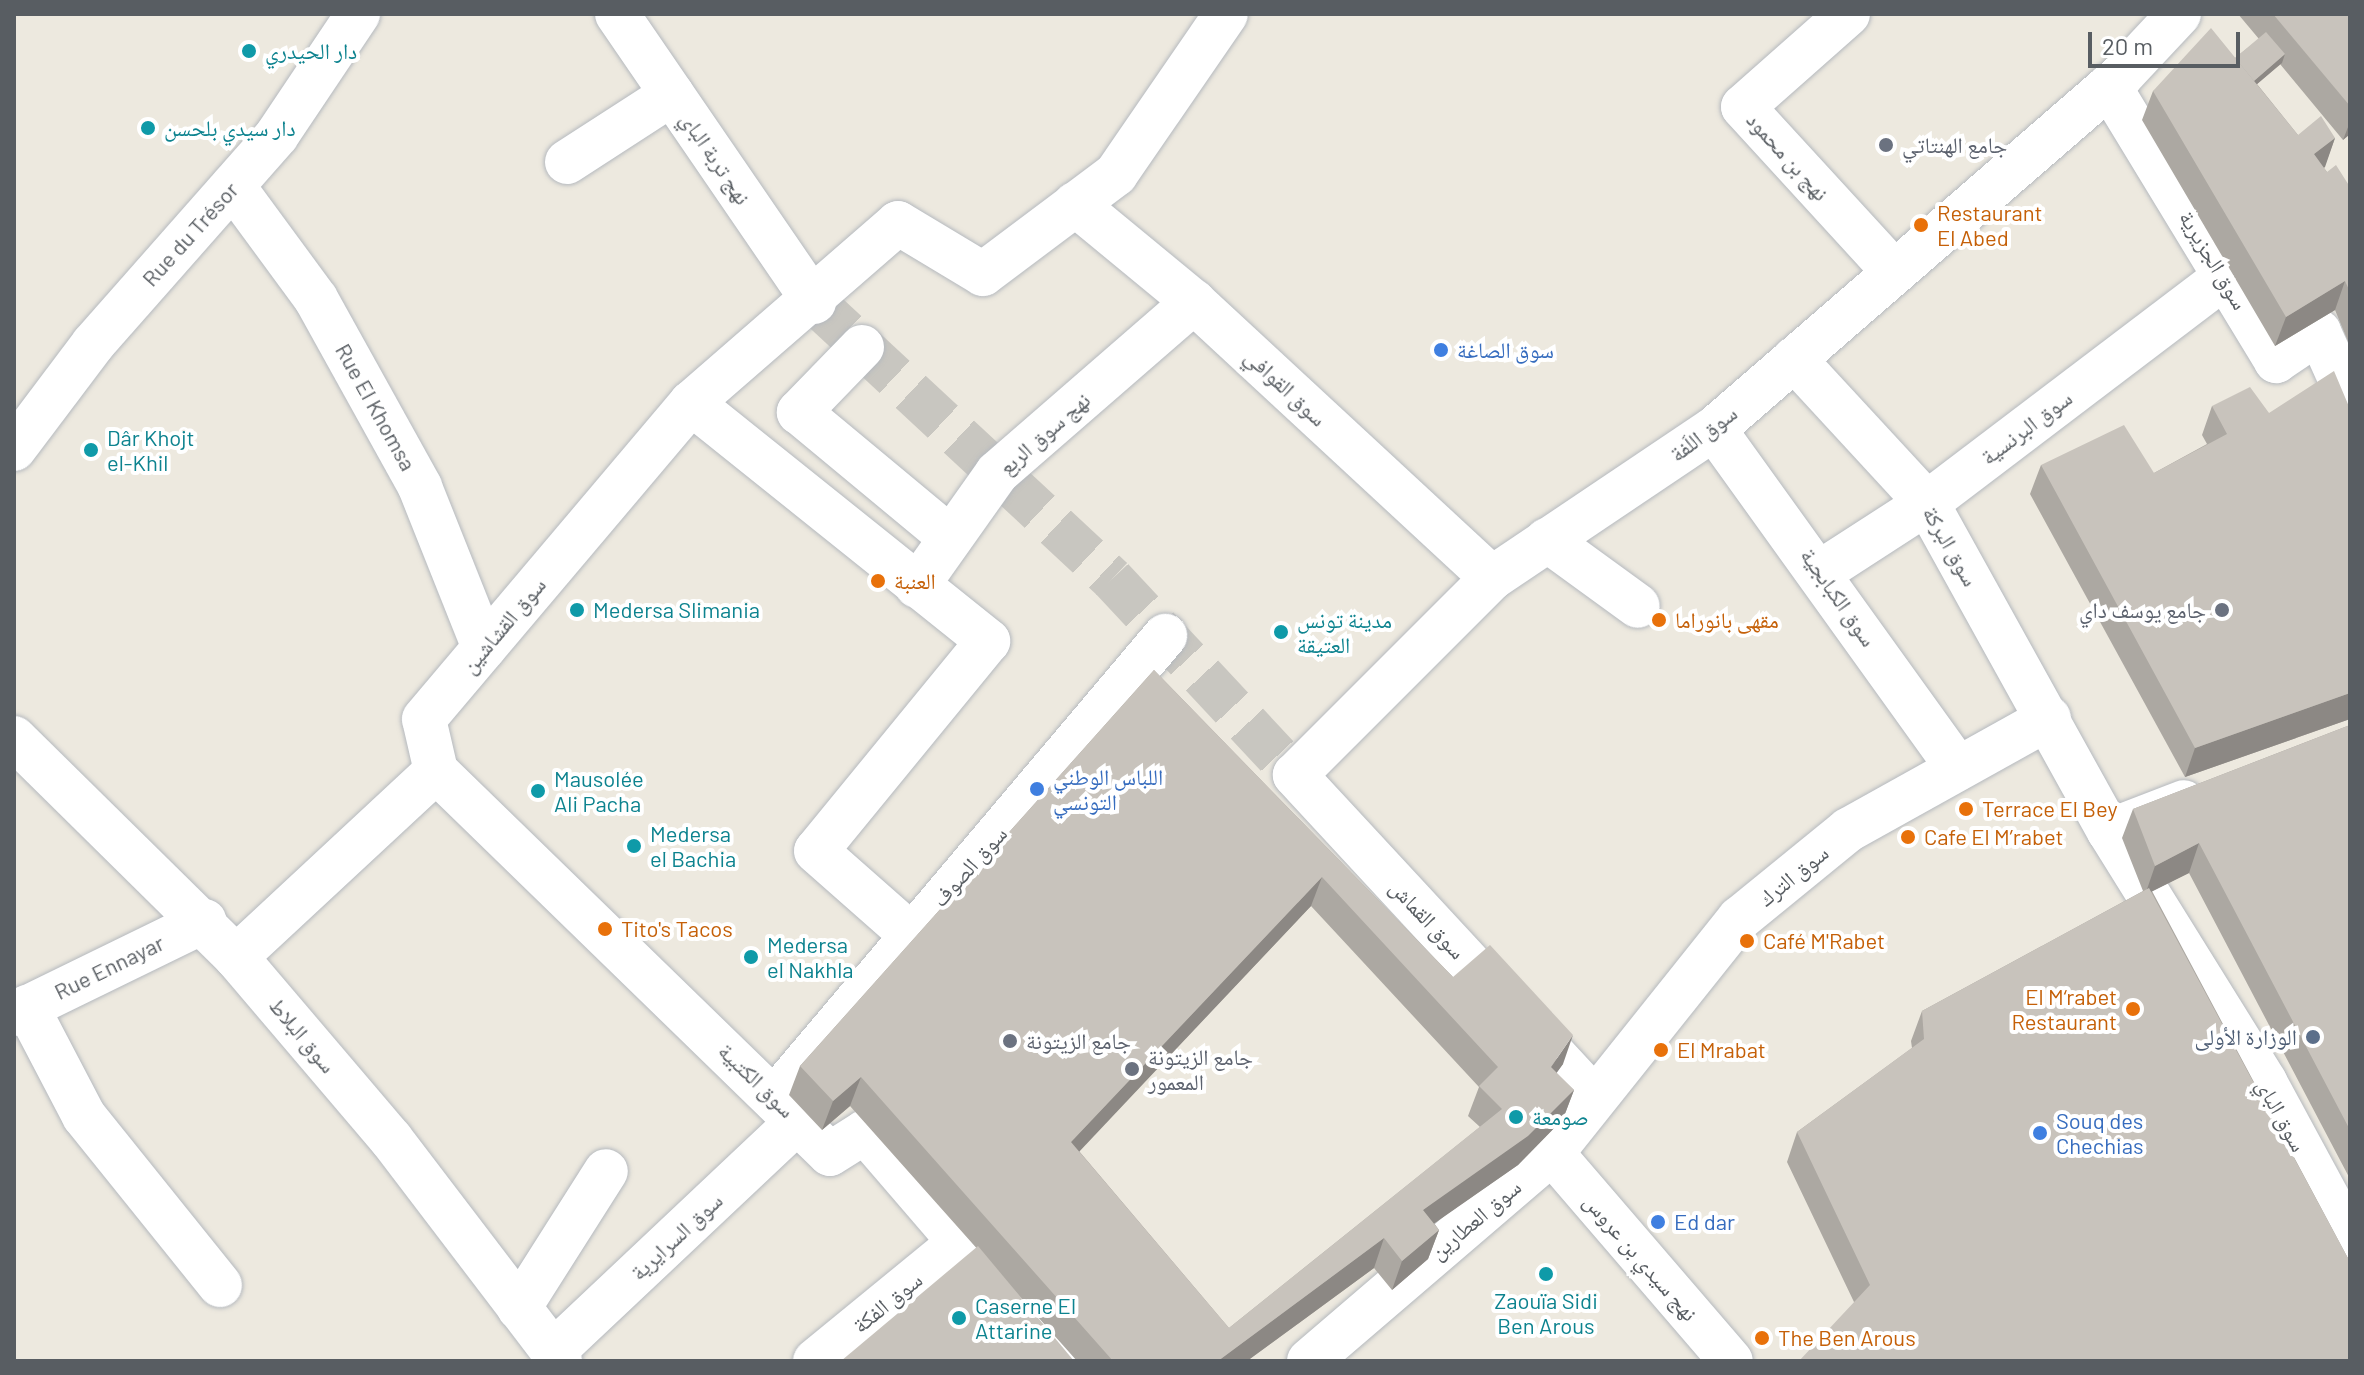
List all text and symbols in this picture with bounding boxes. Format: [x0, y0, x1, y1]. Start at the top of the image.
scale bar [2092, 16, 2244, 66]
text: 20 m [2102, 31, 2153, 60]
place label: دار الحيدري [265, 38, 357, 64]
marker: دار الحيدري [240, 42, 258, 60]
street label: نهج بن محمود [1741, 106, 1835, 206]
street label: نهج تربة الباي [675, 107, 757, 209]
place label: دار سيدي بلحسن [164, 115, 296, 141]
marker: دار سيدي بلحسن [139, 119, 157, 137]
place label: جامع الهنتاتي [1902, 132, 2007, 158]
marker: جامع الهنتاتي [1877, 136, 1895, 154]
street label: Rue du Trésor [136, 177, 244, 291]
place label: Restaurant El Abed [1937, 199, 2043, 250]
street label: سوق الجزيرية [2174, 206, 2254, 314]
marker: Restaurant El Abed [1912, 216, 1930, 234]
place label: سوق الصاغة [1457, 337, 1554, 363]
street label: Rue El Khomsa [330, 339, 422, 475]
marker: سوق الصاغة [1432, 341, 1450, 359]
street label: سوق القوافي [1240, 343, 1332, 431]
street label: سوق البرنسية [1975, 384, 2077, 470]
street label: نهج سوق الربع [993, 386, 1095, 480]
street label: سوق اللَفة [1664, 399, 1742, 467]
place label: Dâr Khojt el-Khil [107, 424, 195, 476]
marker: Dâr Khojt el-Khil [82, 441, 100, 459]
street label: سوق البركة [1918, 501, 1984, 591]
street label: سوق الكبابجية [1796, 543, 1882, 651]
place label: العنبة [894, 568, 936, 594]
street label: سوق القشاشين [455, 572, 551, 678]
marker: العنبة [869, 572, 887, 590]
place label: Medersa Slimania [593, 597, 760, 623]
place label: جامع يوسف داي [2079, 597, 2206, 623]
marker: Medersa Slimania [568, 601, 586, 619]
marker: جامع يوسف داي [2213, 601, 2231, 619]
place label: مدينة تونس العتيقة [1297, 606, 1392, 658]
place label: مقهى بانوراما [1675, 607, 1779, 633]
marker: مقهى بانوراما [1650, 611, 1668, 629]
marker: مدينة تونس العتيقة [1272, 623, 1290, 641]
place label: اللباس الوطني التونسي [1053, 763, 1163, 814]
place label: Mausolée Ali Pacha [554, 765, 644, 816]
marker: اللباس الوطني التونسي [1028, 780, 1046, 798]
marker: Mausolée Ali Pacha [529, 782, 547, 800]
place label: Terrace El Bey [1982, 796, 2118, 822]
marker: Terrace El Bey [1957, 800, 1975, 818]
place label: Medersa el Bachia [650, 820, 736, 872]
street label: سوق الصوف [926, 820, 1012, 912]
place label: Cafe El M’rabet [1924, 824, 2064, 850]
marker: Cafe El M’rabet [1899, 828, 1917, 846]
marker: Medersa el Bachia [625, 837, 643, 855]
street label: سوق الترك [1753, 839, 1833, 911]
street label: سوق القماش [1385, 874, 1471, 964]
place label: Tito's Tacos [621, 916, 733, 942]
marker: Tito's Tacos [596, 920, 614, 938]
place label: Café M'Rabet [1763, 928, 1885, 954]
street label: Rue Ennayar [50, 929, 168, 1005]
place label: Medersa el Nakhla [767, 931, 853, 982]
marker: Café M'Rabet [1738, 932, 1756, 950]
marker: Medersa el Nakhla [742, 948, 760, 966]
place label: El M‘rabet Restaurant [2011, 983, 2117, 1034]
street label: سوق البلاط [264, 992, 342, 1078]
marker: El M‘rabet Restaurant [2124, 1000, 2142, 1018]
place label: الوزارة الأولى [2195, 1024, 2297, 1050]
place label: جامع الزيتونة [1026, 1028, 1131, 1054]
marker: الوزارة الأولى [2304, 1028, 2322, 1046]
marker: جامع الزيتونة [1001, 1032, 1019, 1050]
street label: سوق الكتبية [713, 1037, 801, 1123]
place label: El Mrabat [1677, 1037, 1766, 1063]
marker: El Mrabat [1652, 1041, 1670, 1059]
place label: جامع الزيتونة المعمور [1148, 1043, 1253, 1094]
marker: جامع الزيتونة المعمور [1123, 1060, 1141, 1078]
street label: سوق الباي [2251, 1074, 2313, 1156]
place label: صومعة [1532, 1104, 1589, 1130]
place label: Souq des Chechias [2056, 1107, 2144, 1158]
marker: صومعة [1507, 1108, 1525, 1126]
marker: Souq des Chechias [2031, 1124, 2049, 1142]
street label: سوق العطارين [1424, 1173, 1526, 1265]
street label: سوق السرايرية [625, 1187, 727, 1285]
street label: نهج سيدي بن عروس [1578, 1188, 1704, 1326]
place label: Ed dar [1674, 1209, 1735, 1235]
marker: Ed dar [1649, 1213, 1667, 1231]
marker: Zaouïa Sidi Ben Arous [1537, 1265, 1555, 1283]
street label: سوق الفكة [847, 1266, 927, 1338]
place label: Zaouïa Sidi Ben Arous [1494, 1287, 1598, 1338]
place label: Caserne El Attarine [975, 1292, 1076, 1344]
marker: Caserne El Attarine [950, 1309, 968, 1327]
place label: The Ben Arous [1778, 1325, 1916, 1351]
marker: The Ben Arous [1753, 1329, 1771, 1347]

